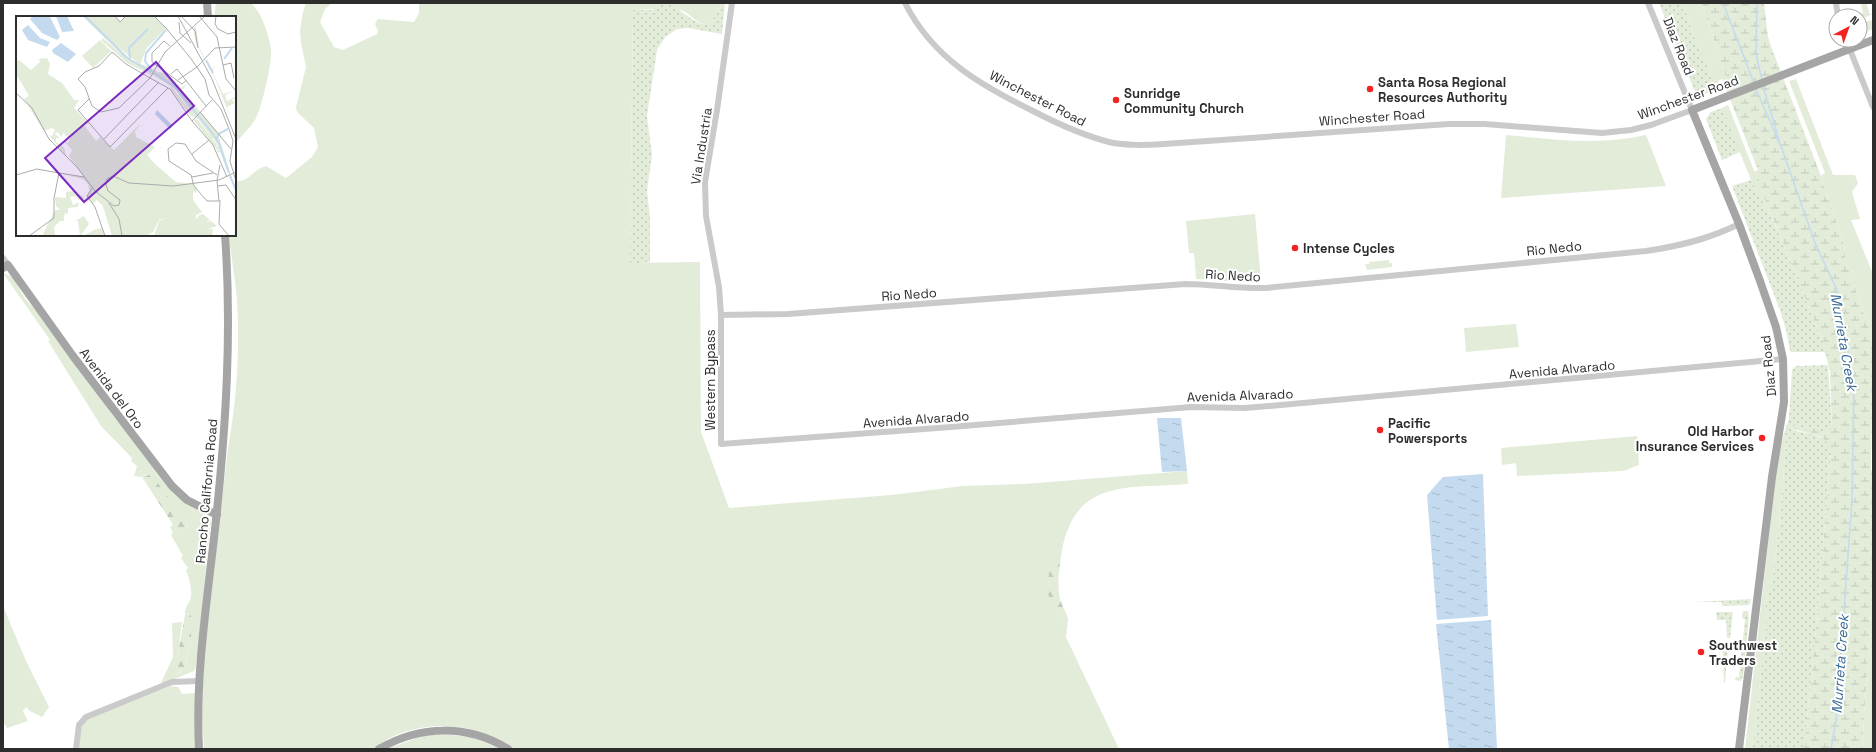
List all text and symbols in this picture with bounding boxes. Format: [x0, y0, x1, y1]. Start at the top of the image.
north arrow [1828, 8, 1868, 48]
text: N [1847, 13, 1862, 28]
street label: Diaz Road [1659, 15, 1698, 78]
inset map [16, 16, 236, 236]
street label: Winchester Road [987, 67, 1089, 130]
street label: Winchester Road [1635, 71, 1741, 124]
place label: Santa Rosa Regional Resources Authority [1378, 74, 1507, 106]
marker: Santa Rosa Regional Resources Authority [1365, 84, 1375, 94]
place label: Sunridge Community Church [1124, 85, 1244, 117]
marker: Sunridge Community Church [1111, 95, 1121, 105]
street label: Winchester Road [1318, 105, 1426, 130]
street label: Via Industria [687, 106, 716, 186]
street label: Rio Nedo [1526, 237, 1583, 260]
place label: Intense Cycles [1303, 240, 1395, 257]
marker: Intense Cycles [1290, 243, 1300, 253]
street label: Rio Nedo [1205, 266, 1261, 285]
street label: Rio Nedo [881, 284, 937, 305]
water label: Murrieta Creek [1827, 292, 1862, 394]
street label: Western Bypass [702, 329, 719, 431]
street label: Diaz Road [1757, 335, 1780, 397]
street label: Avenida del Oro [76, 345, 147, 432]
street label: Avenida Alvarado [1508, 356, 1616, 383]
street label: Avenida Alvarado [1186, 385, 1294, 406]
street label: Avenida Alvarado [862, 407, 970, 432]
place label: Pacific Powersports [1388, 415, 1467, 447]
street label: Rancho California Road [192, 418, 221, 564]
place label: Old Harbor Insurance Services [1636, 423, 1754, 455]
marker: Pacific Powersports [1375, 425, 1385, 435]
marker: Old Harbor Insurance Services [1757, 433, 1767, 443]
water label: Murrieta Creek [1828, 613, 1853, 714]
place label: Southwest Traders [1709, 637, 1777, 669]
marker: Southwest Traders [1696, 647, 1706, 657]

